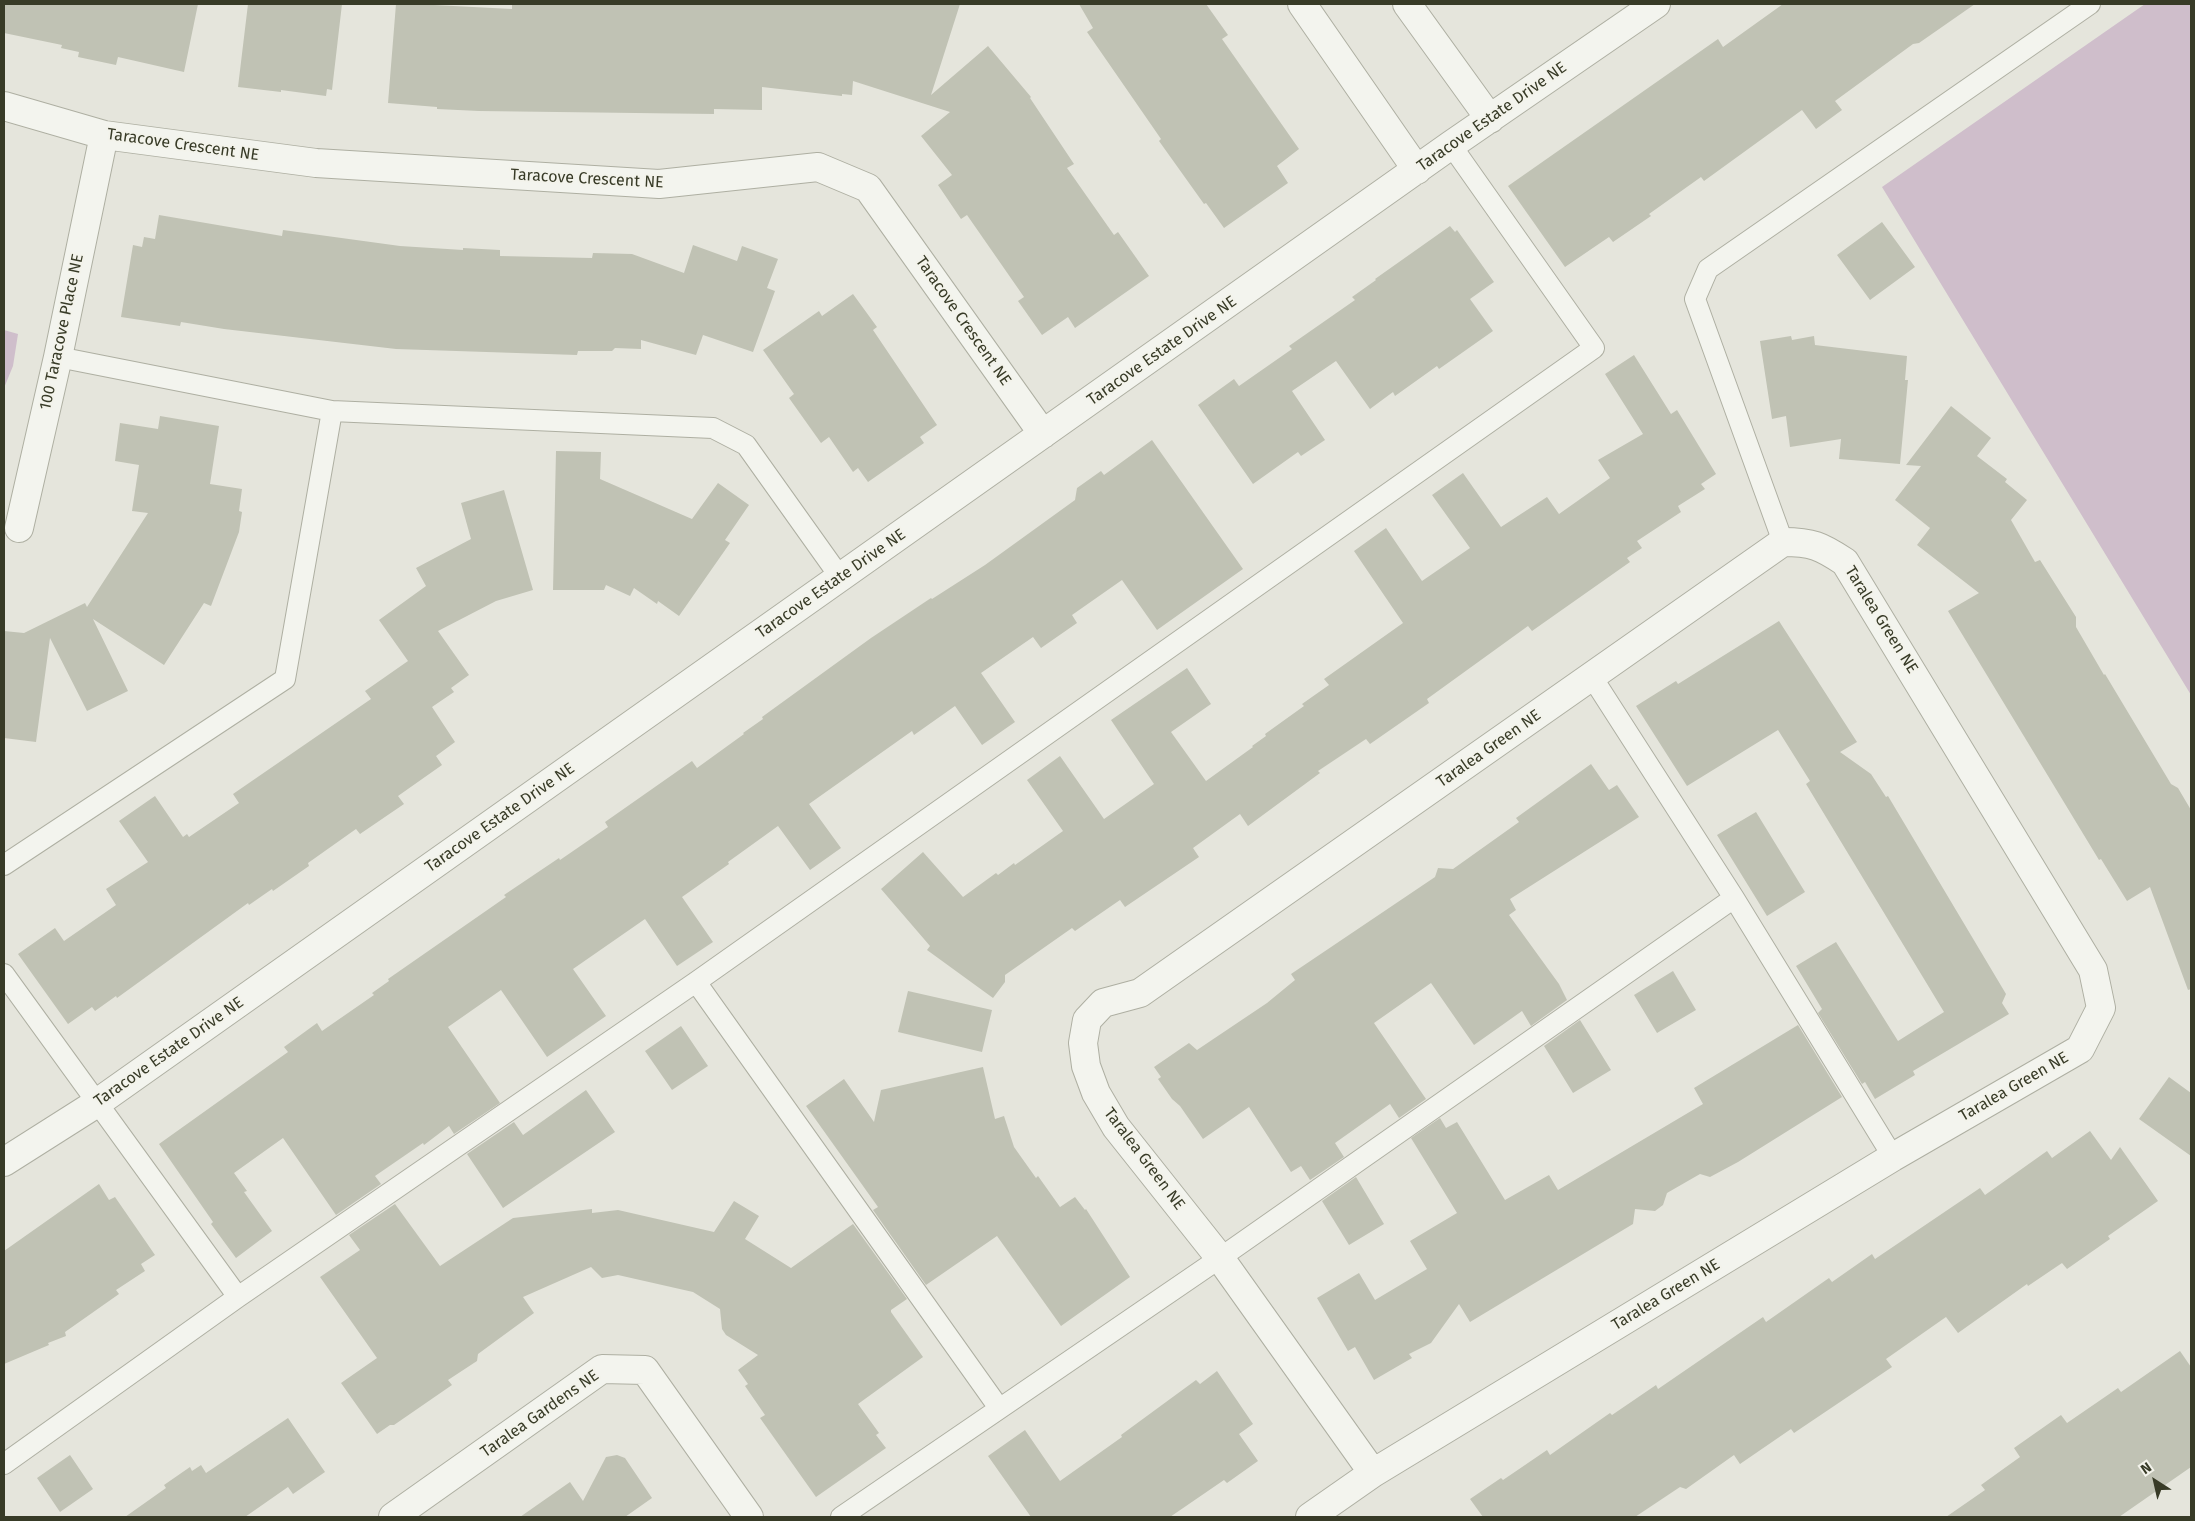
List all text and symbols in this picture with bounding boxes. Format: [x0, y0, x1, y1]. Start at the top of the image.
street label: Taracove Estate Drive NE [1414, 58, 1570, 176]
street label: Taracove Crescent NE [106, 125, 260, 165]
street label: Taracove Crescent NE [510, 165, 664, 193]
street label: 100 Taracove Place NE [36, 252, 88, 412]
street label: Taracove Crescent NE [911, 253, 1015, 389]
street label: Taracove Estate Drive NE [1084, 292, 1240, 410]
street label: Taracove Estate Drive NE [753, 525, 909, 643]
street label: Taralea Green NE [1840, 563, 1922, 677]
street label: Taralea Green NE [1433, 706, 1545, 792]
street label: Taracove Estate Drive NE [422, 759, 578, 877]
street label: Taracove Estate Drive NE [91, 993, 247, 1111]
street label: Taralea Green NE [1956, 1048, 2072, 1126]
street label: Taralea Green NE [1099, 1104, 1189, 1214]
street label: Taralea Green NE [1608, 1255, 1724, 1335]
street label: Taralea Gardens NE [477, 1366, 603, 1462]
north arrow [2130, 1456, 2180, 1506]
text: N [2137, 1459, 2155, 1478]

